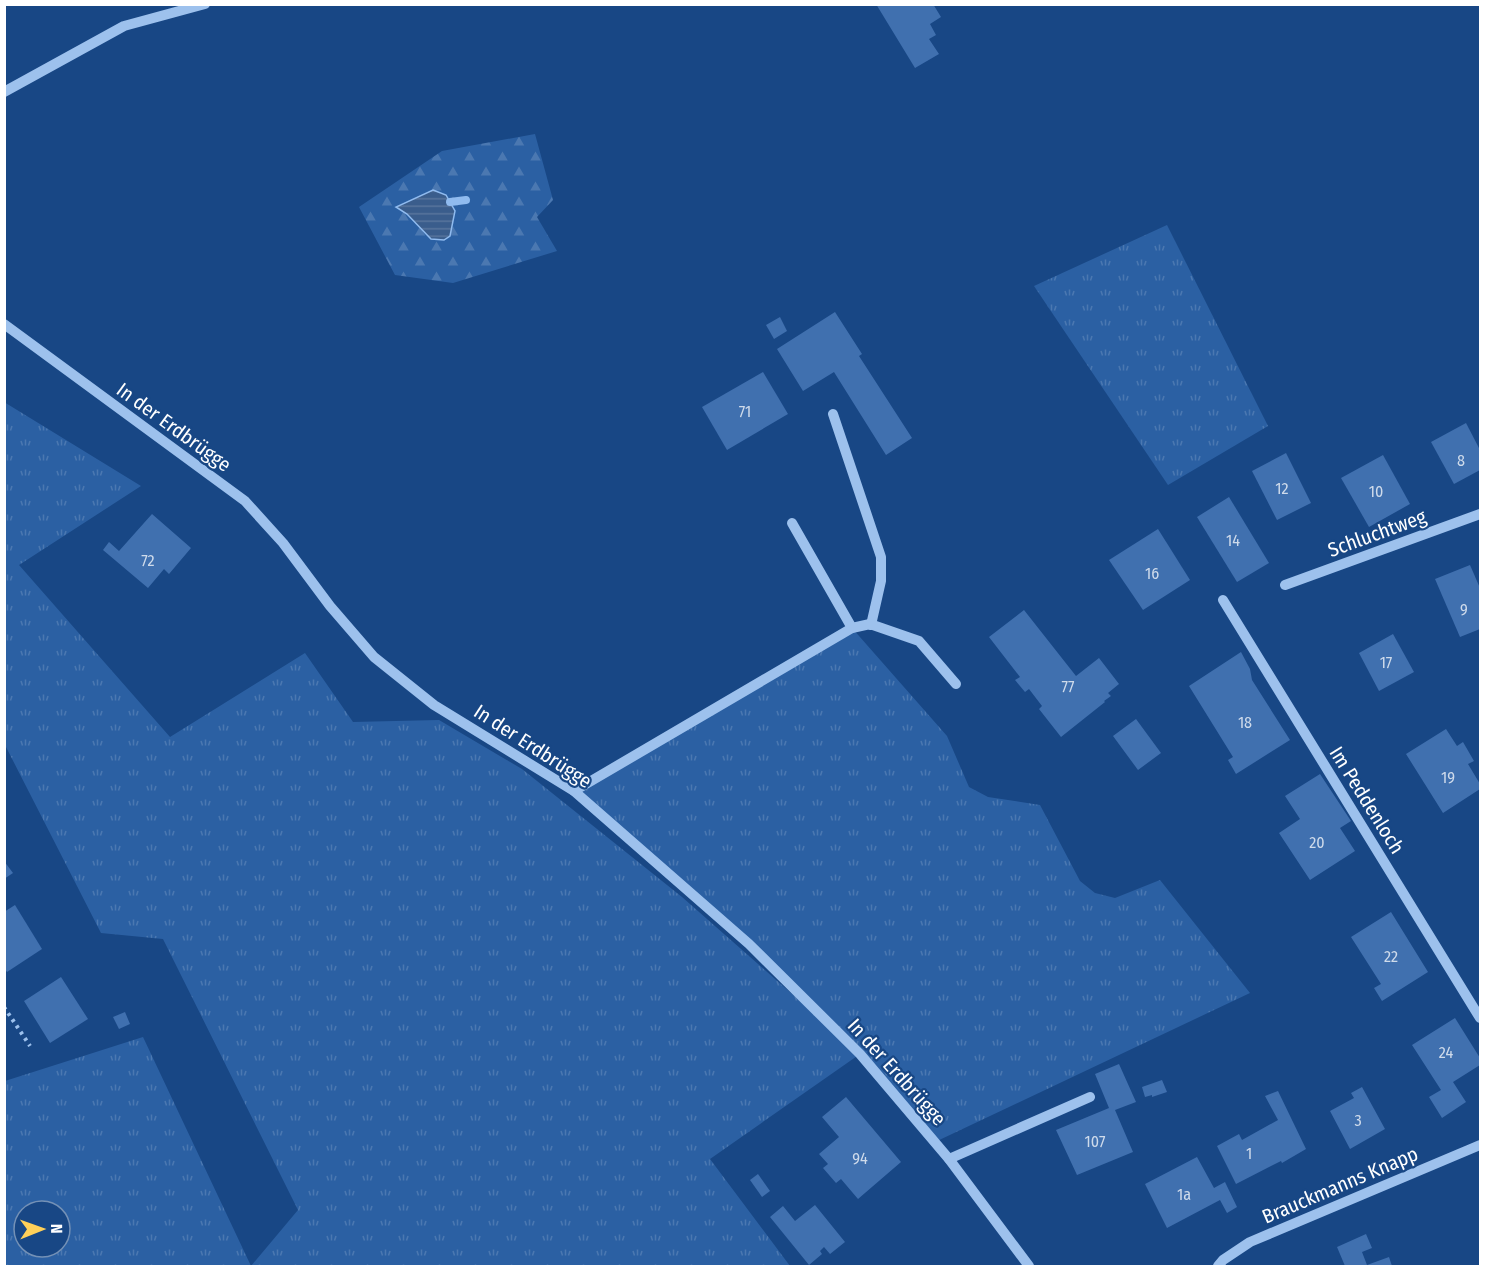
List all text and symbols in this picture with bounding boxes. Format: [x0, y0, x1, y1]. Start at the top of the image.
street label: In der Erdbrügge [112, 377, 236, 477]
house number: 71 [739, 402, 751, 421]
house number: 8 [1457, 451, 1465, 470]
house number: 12 [1275, 479, 1289, 498]
house number: 10 [1369, 482, 1383, 501]
street label: Schluchtweg [1325, 504, 1430, 562]
house number: 14 [1226, 531, 1240, 550]
house number: 72 [141, 551, 155, 570]
house number: 16 [1145, 564, 1159, 583]
house number: 9 [1460, 600, 1468, 619]
house number: 17 [1380, 653, 1393, 672]
house number: 77 [1061, 677, 1075, 696]
street label: In der Erdbrügge [470, 699, 596, 793]
house number: 18 [1238, 713, 1252, 732]
street label: Im Peddenloch [1325, 742, 1409, 858]
house number: 19 [1441, 768, 1455, 787]
house number: 20 [1309, 833, 1325, 852]
house number: 22 [1384, 947, 1398, 966]
street label: In der Erdbrügge [843, 1014, 951, 1130]
house number: 24 [1439, 1043, 1453, 1062]
house number: 3 [1354, 1111, 1362, 1130]
house number: 107 [1085, 1132, 1106, 1151]
street label: Brauckmanns Knapp [1258, 1141, 1422, 1229]
house number: 1 [1246, 1144, 1252, 1163]
house number: 94 [852, 1149, 868, 1168]
house number: 1a [1177, 1185, 1191, 1204]
north arrow [12, 1199, 72, 1259]
text: N [47, 1224, 66, 1234]

